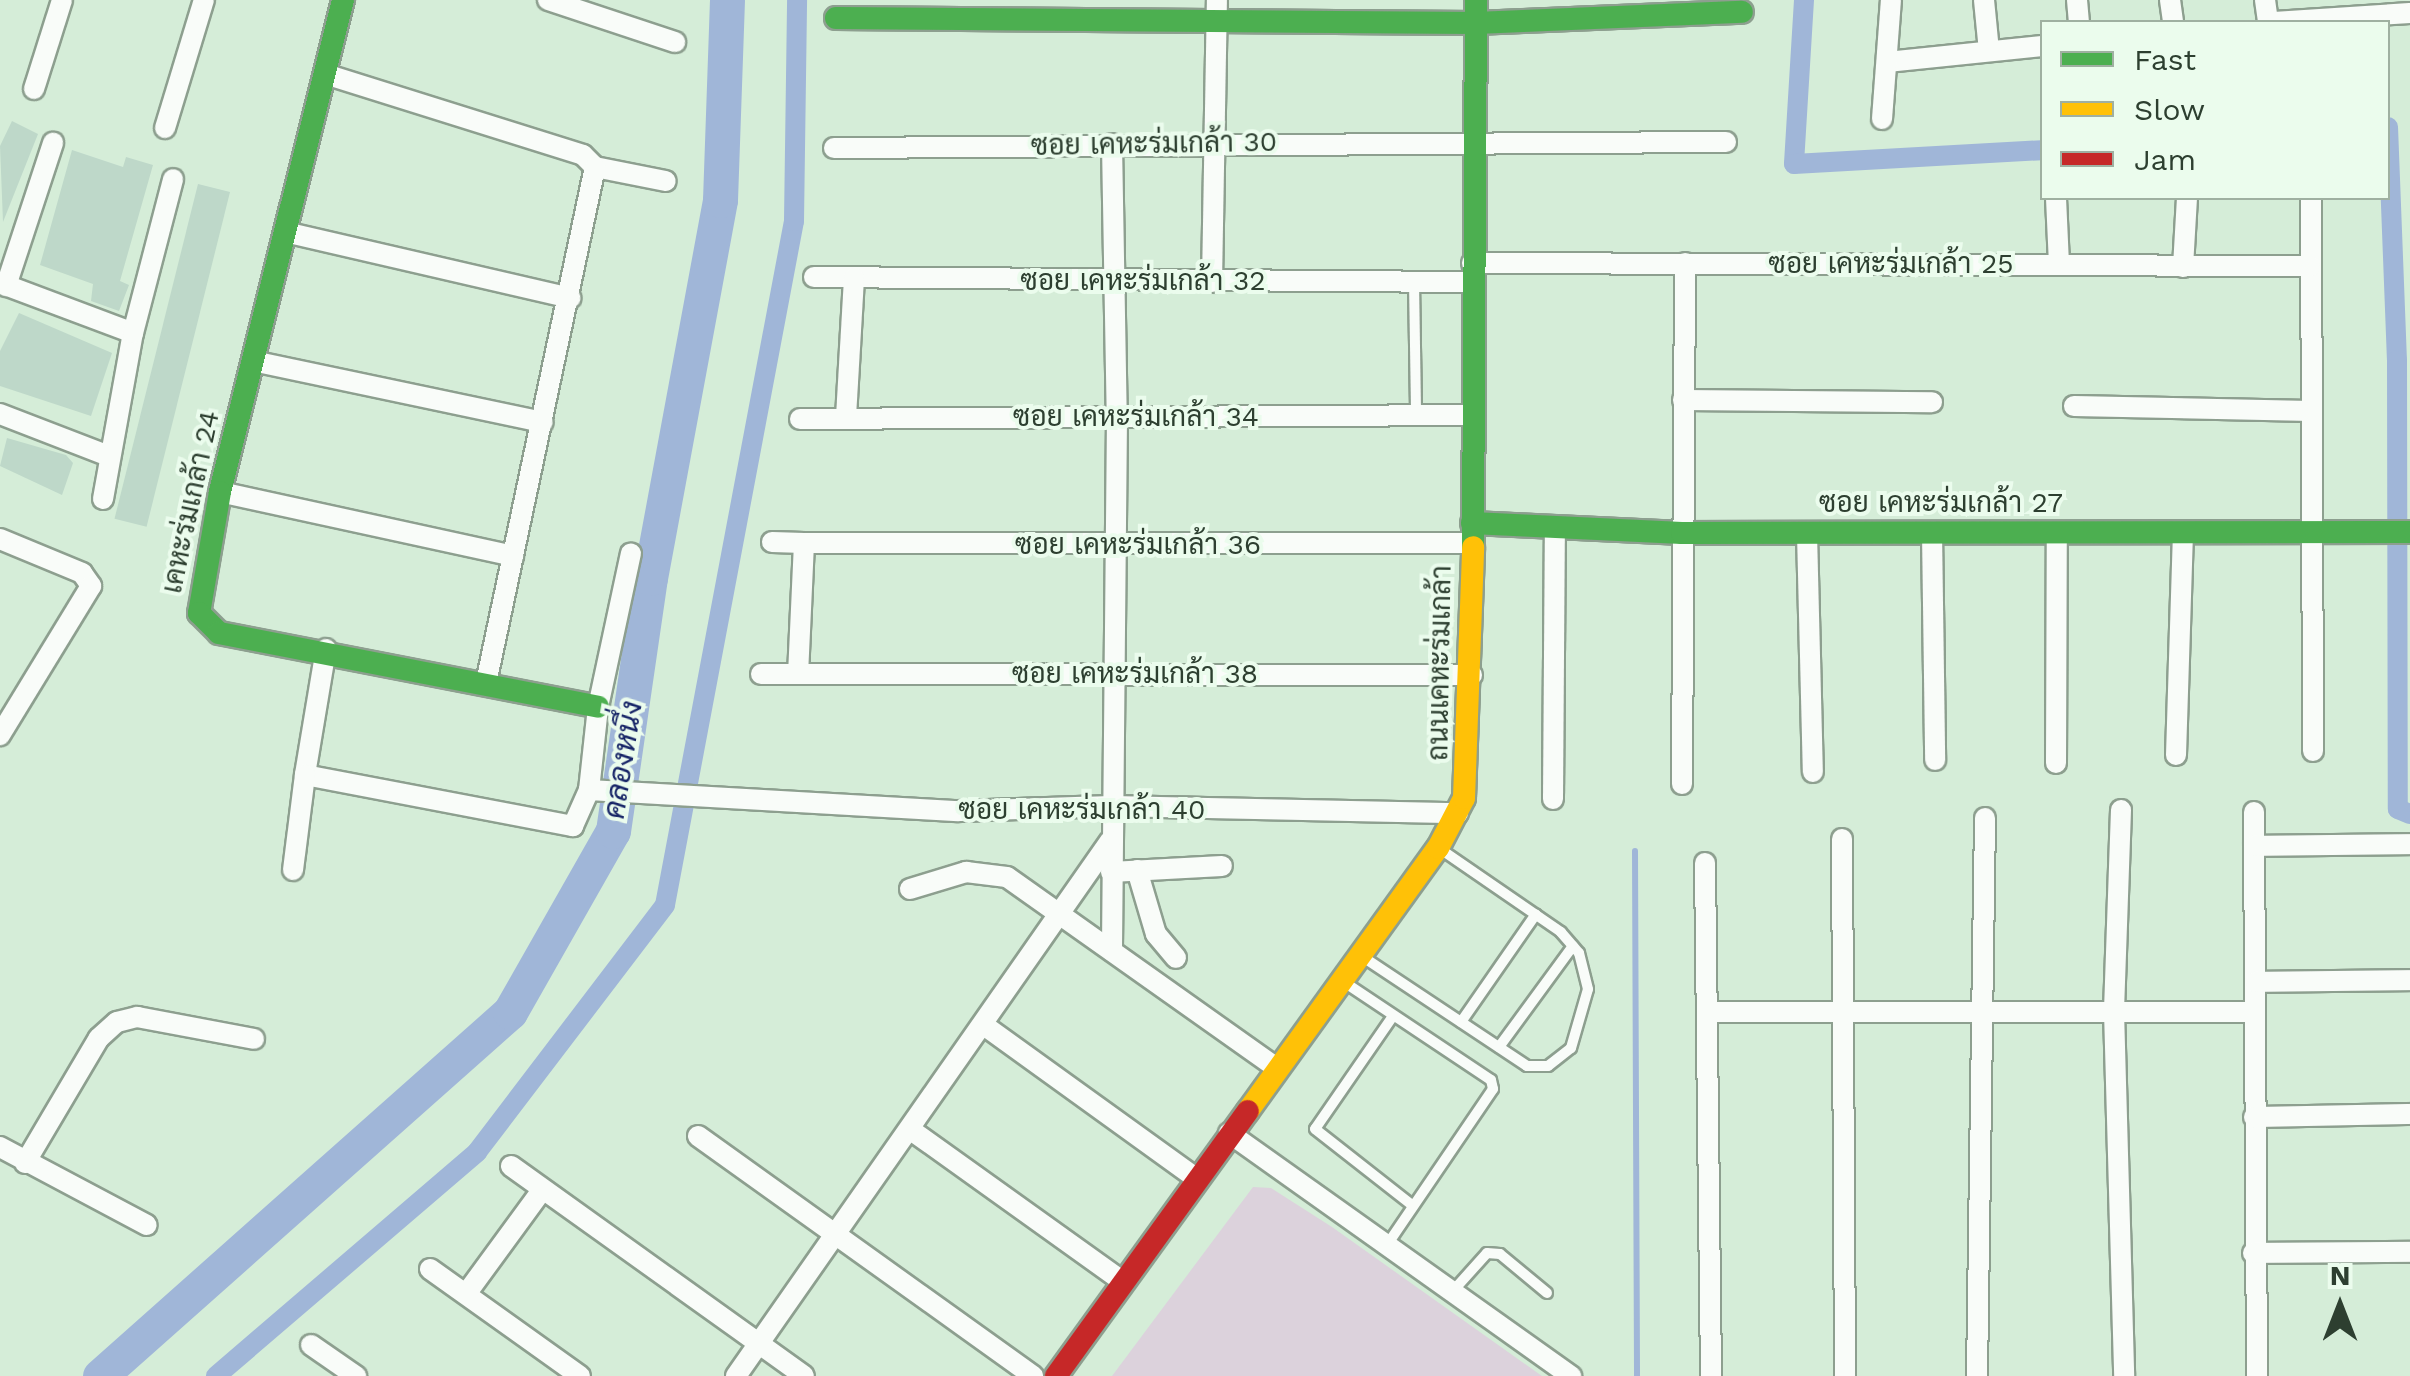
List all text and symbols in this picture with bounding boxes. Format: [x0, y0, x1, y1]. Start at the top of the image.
legend [2040, 20, 2390, 200]
text: Fast [2134, 42, 2196, 77]
text: Slow [2134, 92, 2205, 127]
street label: ซอย เคหะร่มเกล้า 30 [1031, 125, 1277, 163]
text: Jam [2134, 142, 2196, 177]
street label: ซอย เคหะร่มเกล้า 25 [1768, 247, 2014, 281]
street label: ซอย เคหะร่มเกล้า 32 [1020, 264, 1266, 298]
street label: ซอย เคหะร่มเกล้า 34 [1013, 400, 1259, 434]
street label: เคหะร่มเกล้า 24 [155, 408, 227, 596]
street label: ซอย เคหะร่มเกล้า 27 [1819, 486, 2063, 520]
street label: ซอย เคหะร่มเกล้า 36 [1015, 528, 1261, 562]
street label: ถนนเคหะร่มเกล้า [1421, 565, 1459, 761]
street label: ซอย เคหะร่มเกล้า 38 [1012, 657, 1258, 691]
water label: คลองหนึ่ง [596, 699, 650, 821]
street label: ซอย เคหะร่มเกล้า 40 [958, 793, 1206, 827]
north arrow [2290, 1256, 2390, 1356]
text: N [2330, 1259, 2350, 1292]

